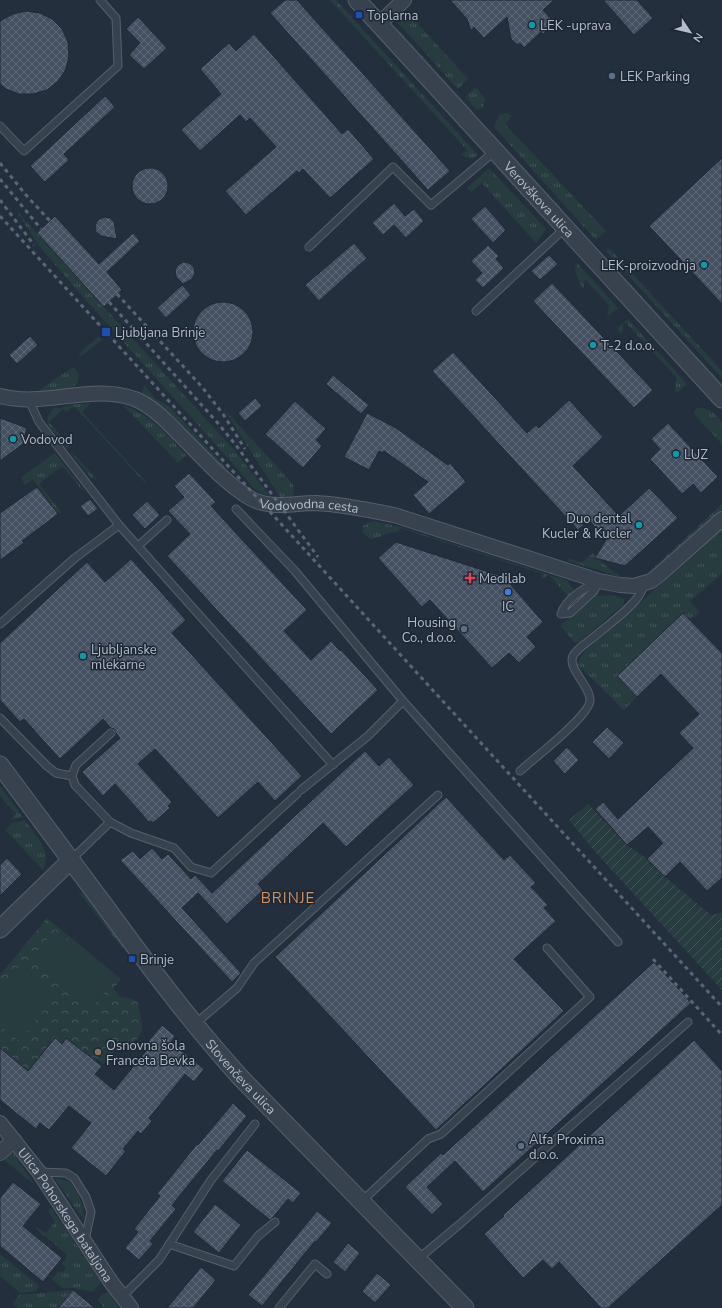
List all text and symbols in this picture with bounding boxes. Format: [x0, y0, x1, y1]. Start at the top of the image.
place label: Toplarna [367, 7, 418, 25]
marker: Toplarna [354, 10, 364, 20]
north arrow [670, 12, 710, 52]
place label: LEK -uprava [540, 17, 611, 35]
marker: LEK -uprava [527, 20, 537, 30]
text: N [689, 30, 706, 45]
place label: LEK Parking [620, 68, 690, 86]
marker: LEK Parking [607, 71, 617, 81]
street label: Verovškova ulica [498, 157, 578, 242]
place label: LEK-proizvodnja [601, 257, 696, 275]
marker: LEK-proizvodnja [699, 260, 709, 270]
place label: Ljubljana Brinje [115, 324, 205, 342]
marker: Ljubljana Brinje [100, 326, 112, 338]
place label: T-2 d.o.o. [601, 337, 655, 355]
marker: T-2 d.o.o. [588, 340, 598, 350]
place label: Vodovod [20, 431, 73, 449]
marker: Vodovod [8, 434, 18, 444]
place label: LUZ [684, 446, 708, 464]
marker: LUZ [671, 449, 681, 459]
street label: Vodovodna cesta [256, 494, 360, 518]
place label: Duo dental Kucler & Kucler [542, 510, 631, 543]
marker: Duo dental Kucler & Kucler [634, 520, 644, 530]
place label: Medilab [479, 570, 526, 588]
marker: Medilab [464, 572, 476, 584]
marker: IC [503, 587, 513, 597]
place label: IC [502, 598, 514, 616]
place label: Housing Co., d.o.o. [402, 614, 456, 647]
marker: Housing Co., d.o.o. [459, 624, 469, 634]
place label: Ljubljanske mlekarne [91, 641, 157, 674]
marker: Ljubljanske mlekarne [78, 651, 88, 661]
district label: BRINJE [261, 888, 315, 908]
place label: Brinje [140, 951, 174, 969]
marker: Brinje [127, 954, 137, 964]
street label: Slovenčeva ulica [201, 1036, 280, 1119]
place label: Osnovna šola Franceta Bevka [106, 1037, 195, 1070]
marker: Osnovna šola Franceta Bevka [93, 1047, 103, 1057]
place label: Alfa Proxima d.o.o. [529, 1131, 604, 1164]
marker: Alfa Proxima d.o.o. [516, 1141, 526, 1151]
street label: Ulica Pohorskega bataljona [13, 1144, 117, 1286]

